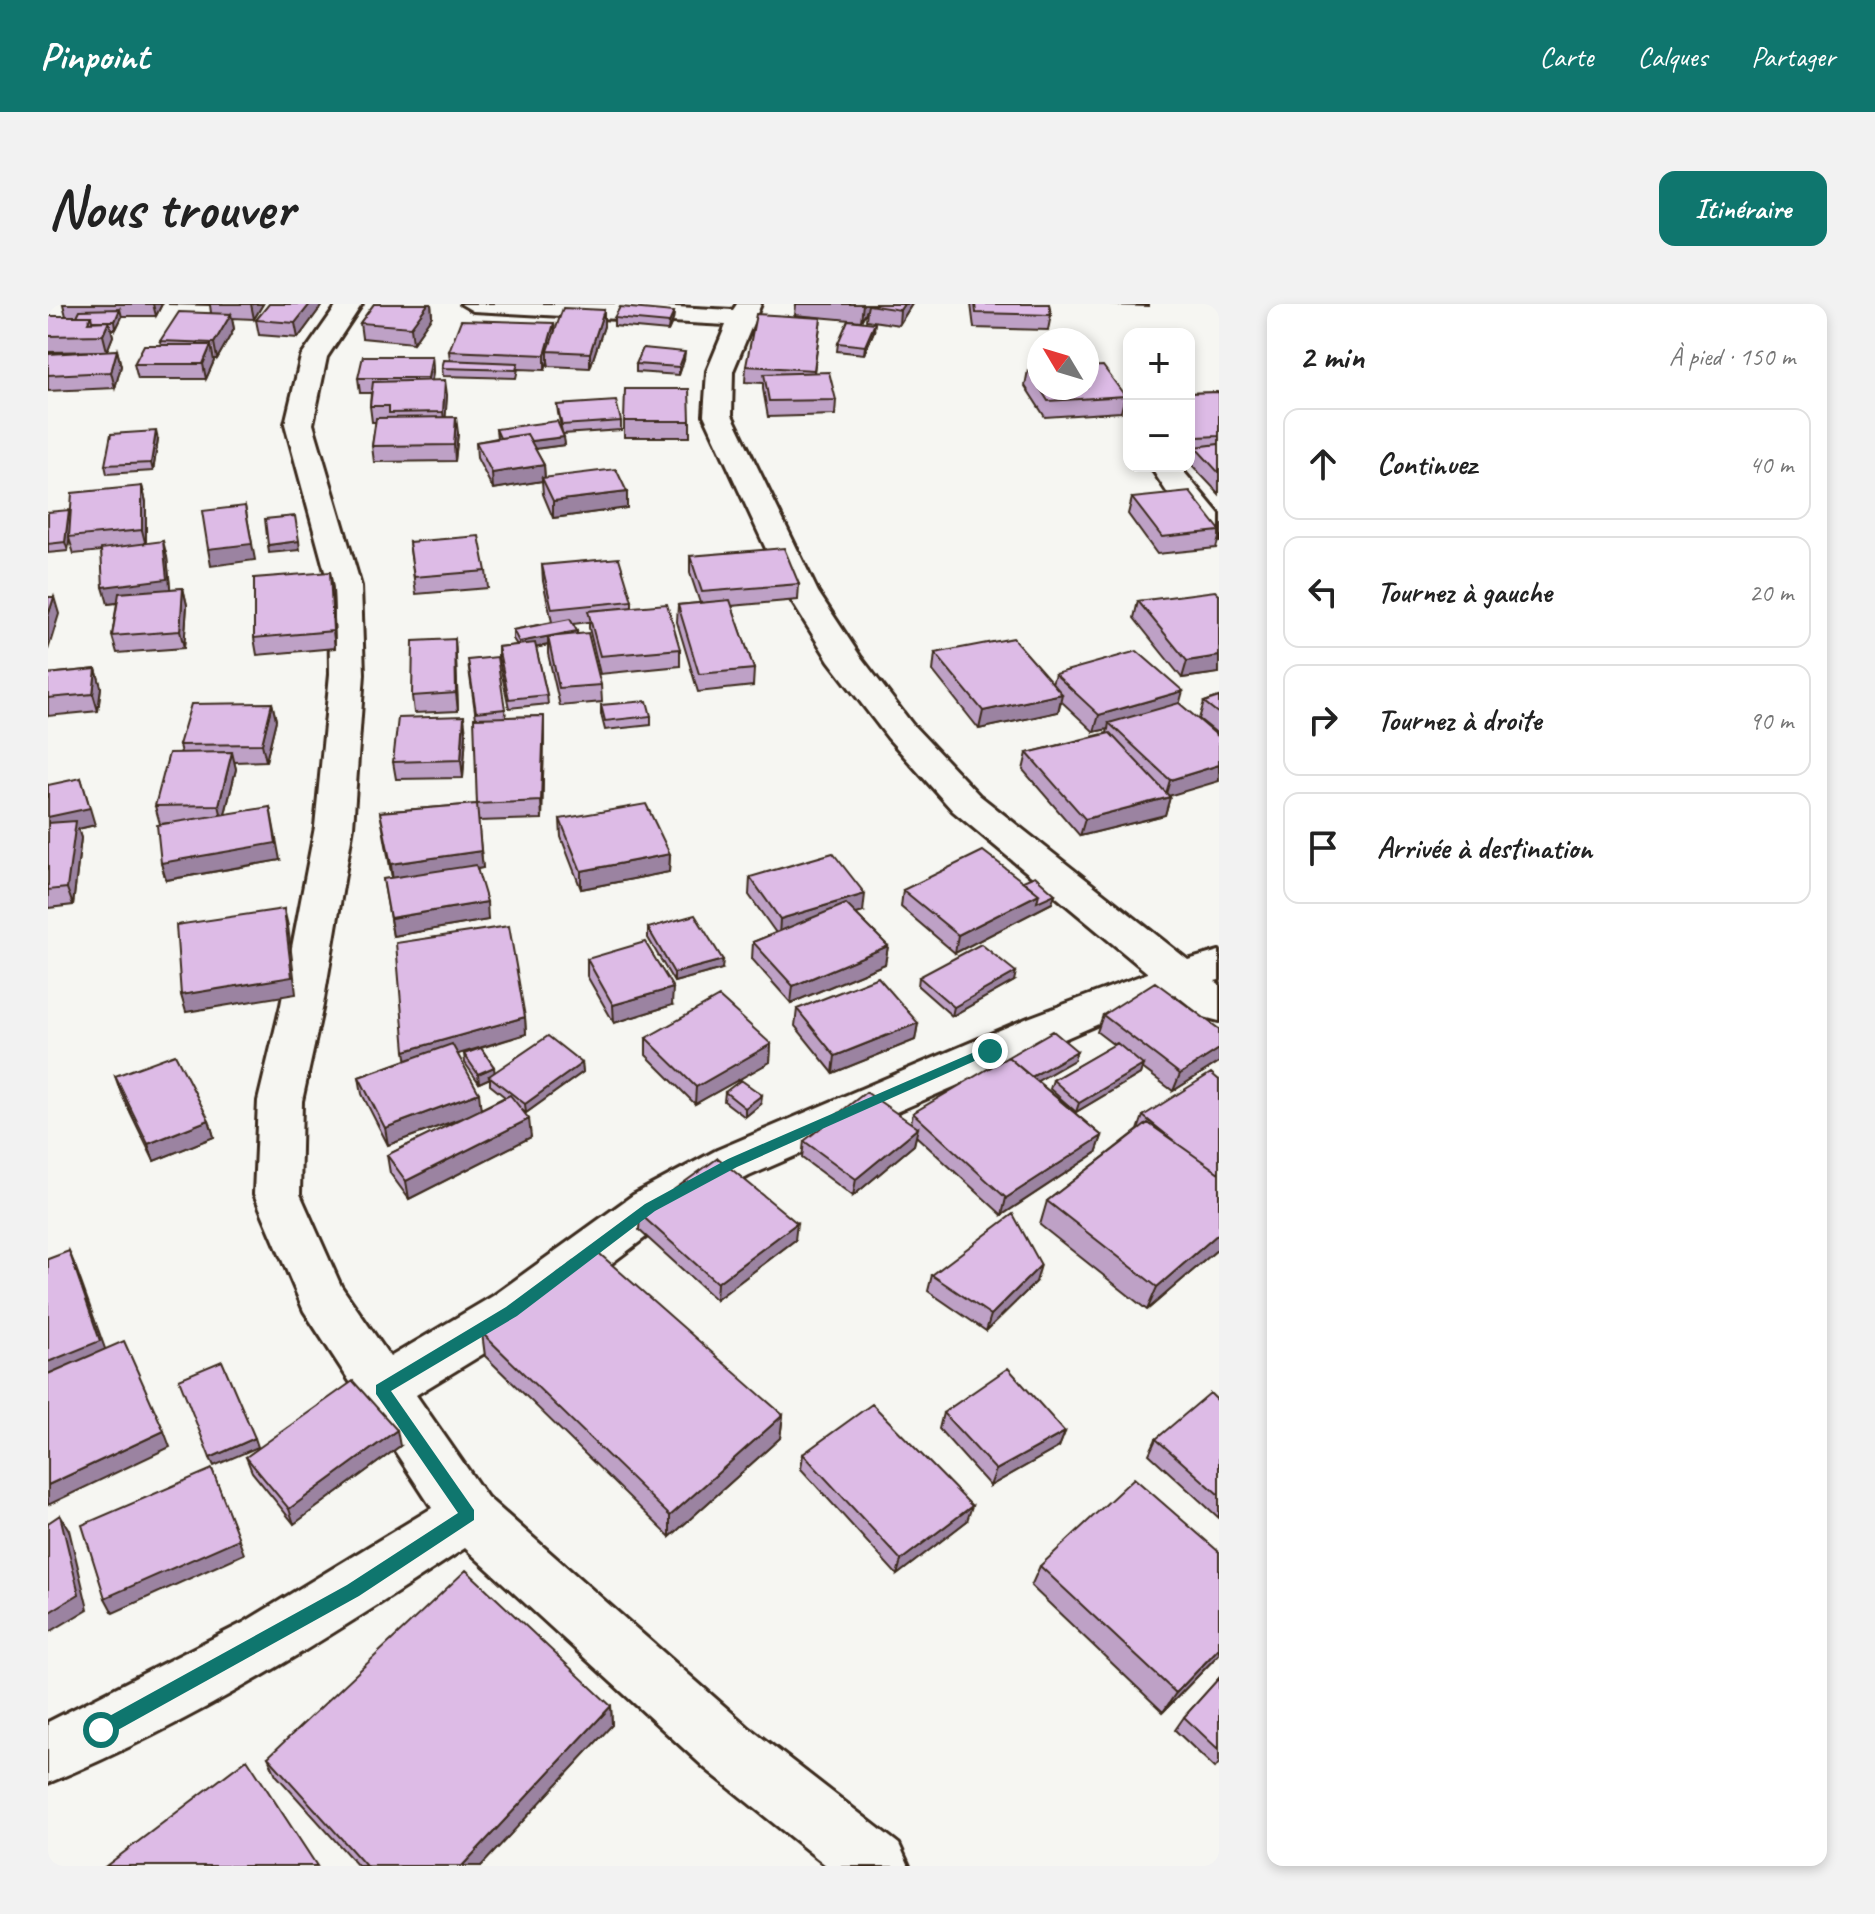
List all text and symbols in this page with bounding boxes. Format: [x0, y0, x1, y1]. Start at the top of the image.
text: Pinpoint [40, 33, 149, 80]
text: Carte [1540, 39, 1593, 74]
text: Calques [1637, 39, 1707, 74]
text: Partager [1751, 39, 1835, 74]
button: Itinéraire [1659, 171, 1827, 246]
text: Nous trouver [48, 173, 294, 244]
north arrow [1027, 328, 1099, 400]
map controls [1123, 328, 1195, 472]
button: + [1123, 328, 1195, 400]
text: 2 min [1299, 335, 1364, 378]
text: À pied · 150 m [1669, 340, 1795, 373]
button: − [1123, 400, 1195, 472]
icon: ahead [1301, 442, 1345, 486]
text: Continuez [1377, 445, 1476, 483]
text: 40 m [1749, 448, 1793, 481]
icon: left [1301, 570, 1345, 614]
text: Tournez à gauche [1377, 573, 1552, 611]
text: 20 m [1749, 576, 1793, 609]
icon: right [1301, 698, 1345, 742]
text: Tournez à droite [1377, 701, 1541, 739]
text: 90 m [1749, 704, 1793, 737]
icon: arrive [1301, 826, 1345, 870]
text: Arrivée à destination [1377, 829, 1592, 867]
route end [972, 1033, 1008, 1069]
route start [83, 1712, 119, 1748]

